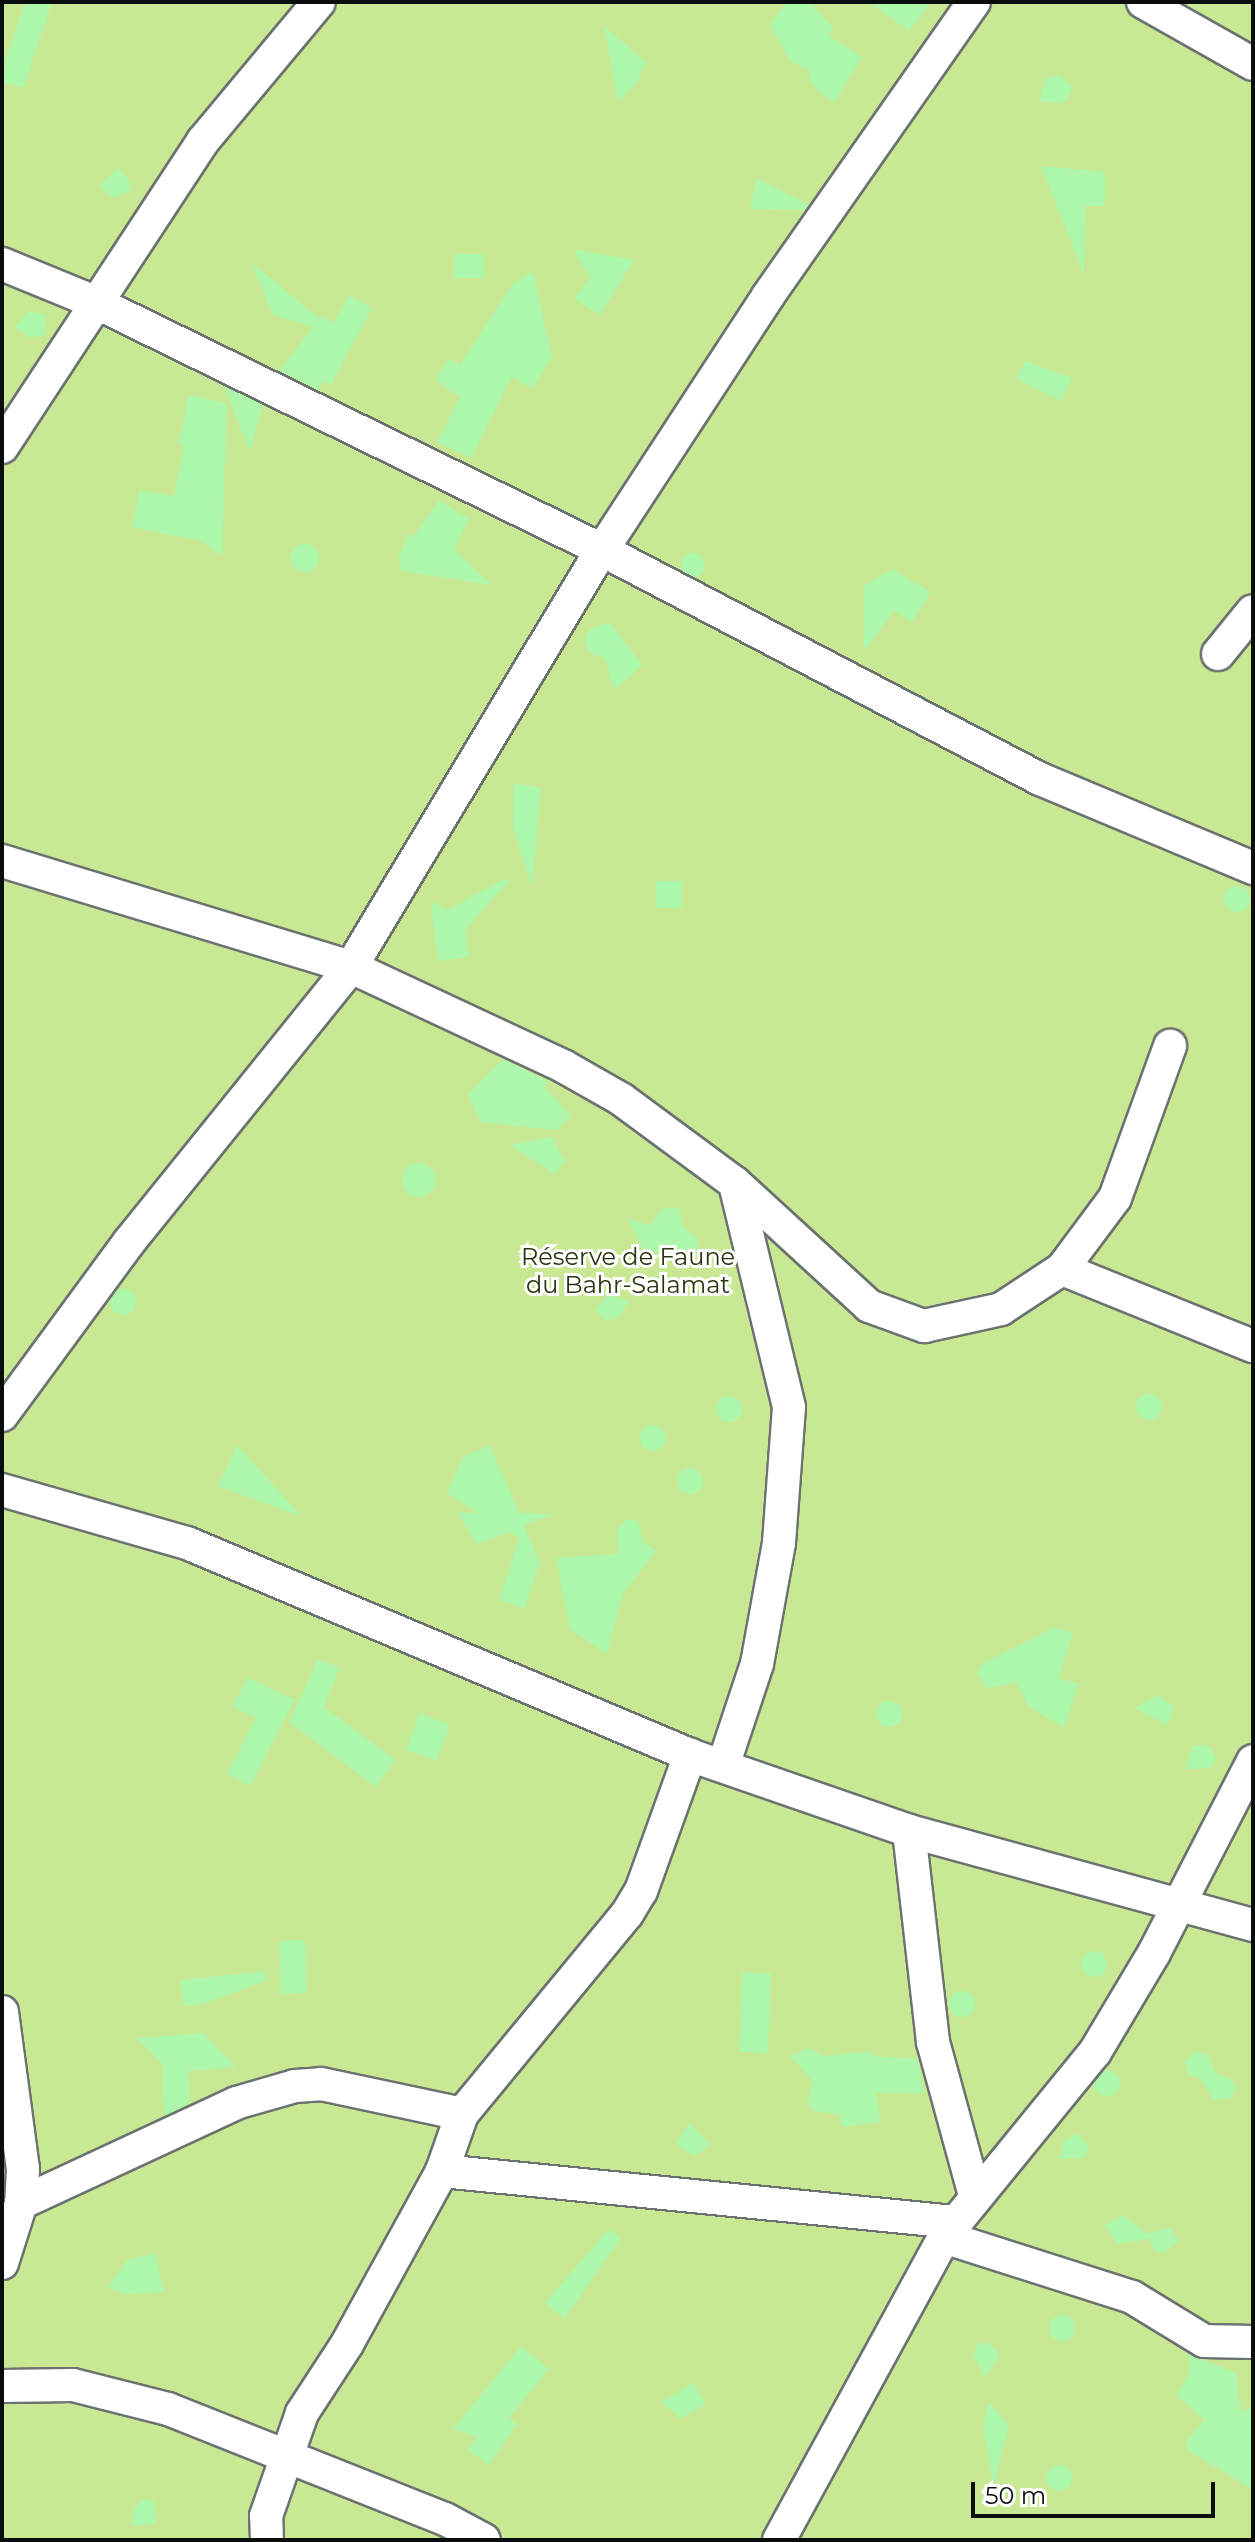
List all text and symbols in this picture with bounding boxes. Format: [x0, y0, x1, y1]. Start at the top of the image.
park label: Réserve de Faune du Bahr-Salamat [521, 1243, 735, 1299]
scale bar [975, 2466, 1219, 2516]
text: 50 m [985, 2481, 1046, 2510]

